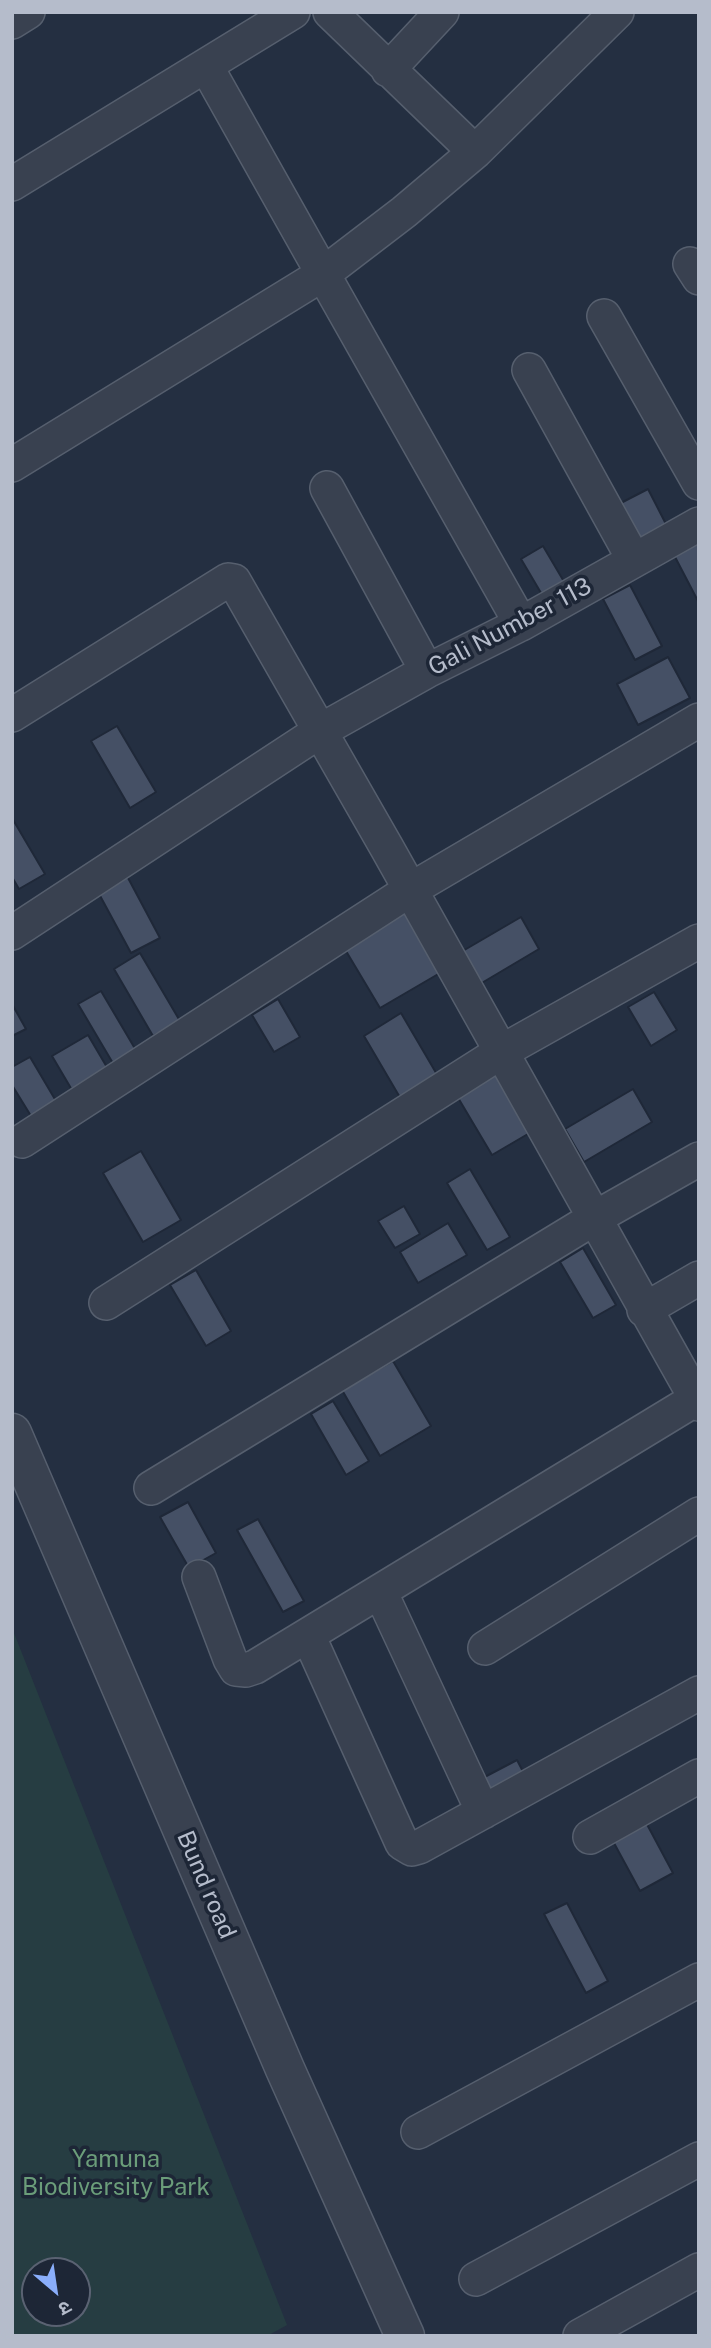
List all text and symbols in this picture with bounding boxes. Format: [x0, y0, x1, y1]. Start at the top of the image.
street label: Gali Number 113 [424, 572, 596, 682]
street label: Bund road [170, 1827, 242, 1943]
park label: Yamuna Biodiversity Park [22, 2146, 210, 2202]
north arrow [21, 2257, 91, 2327]
text: उ [55, 2296, 75, 2321]

